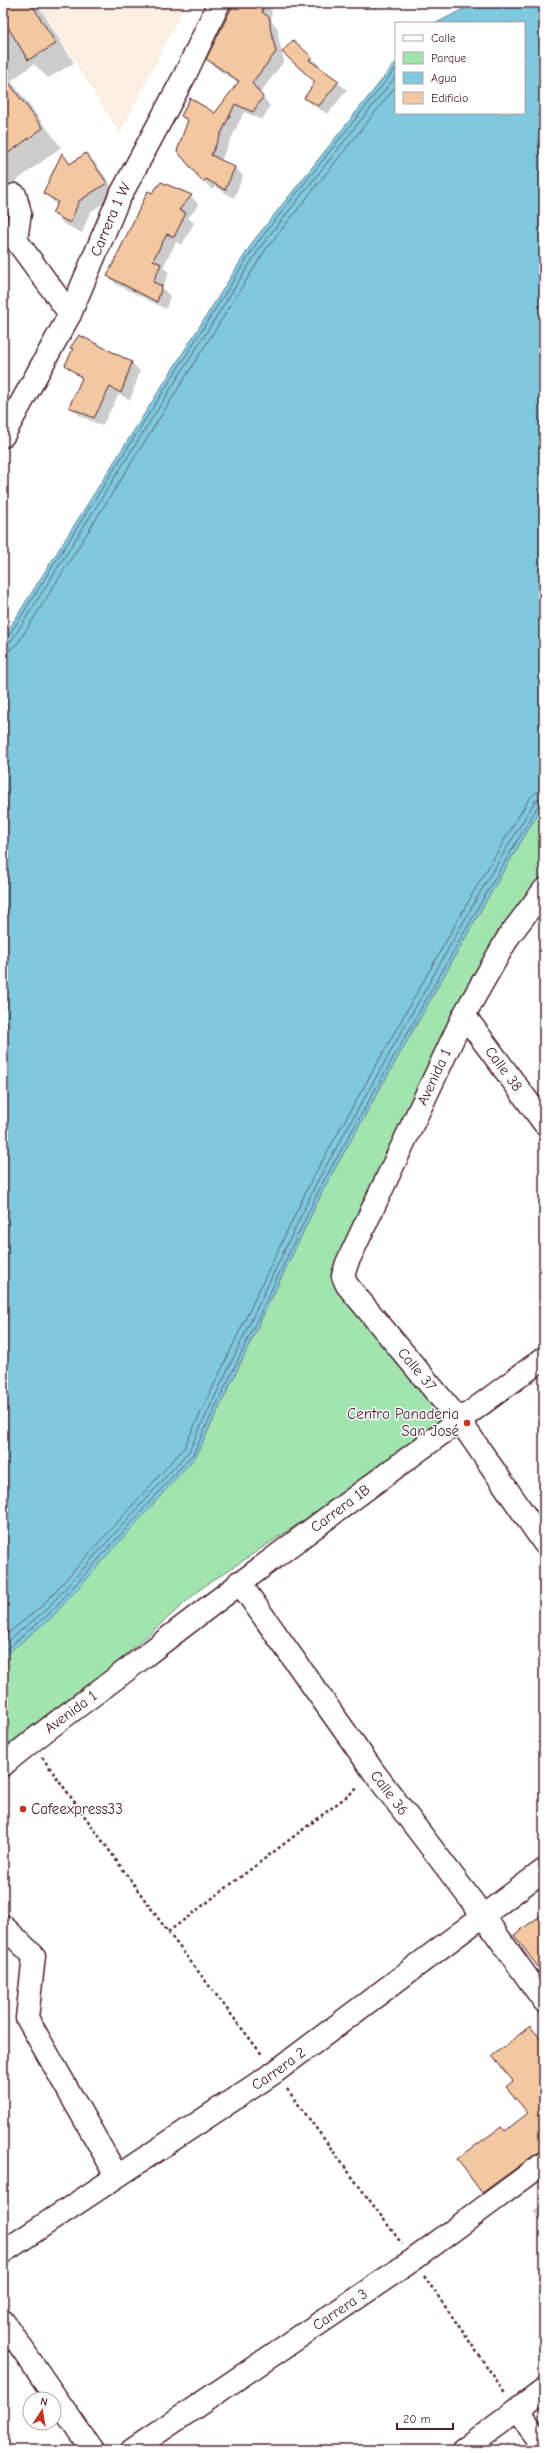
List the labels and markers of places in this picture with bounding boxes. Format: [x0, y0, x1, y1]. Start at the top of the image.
place label: Centro Panaderia San José [347, 1405, 459, 1440]
marker: Centro Panaderia San José [462, 1418, 472, 1428]
place label: Cafeexpress33 [31, 1800, 123, 1818]
marker: Cafeexpress33 [18, 1804, 28, 1814]

